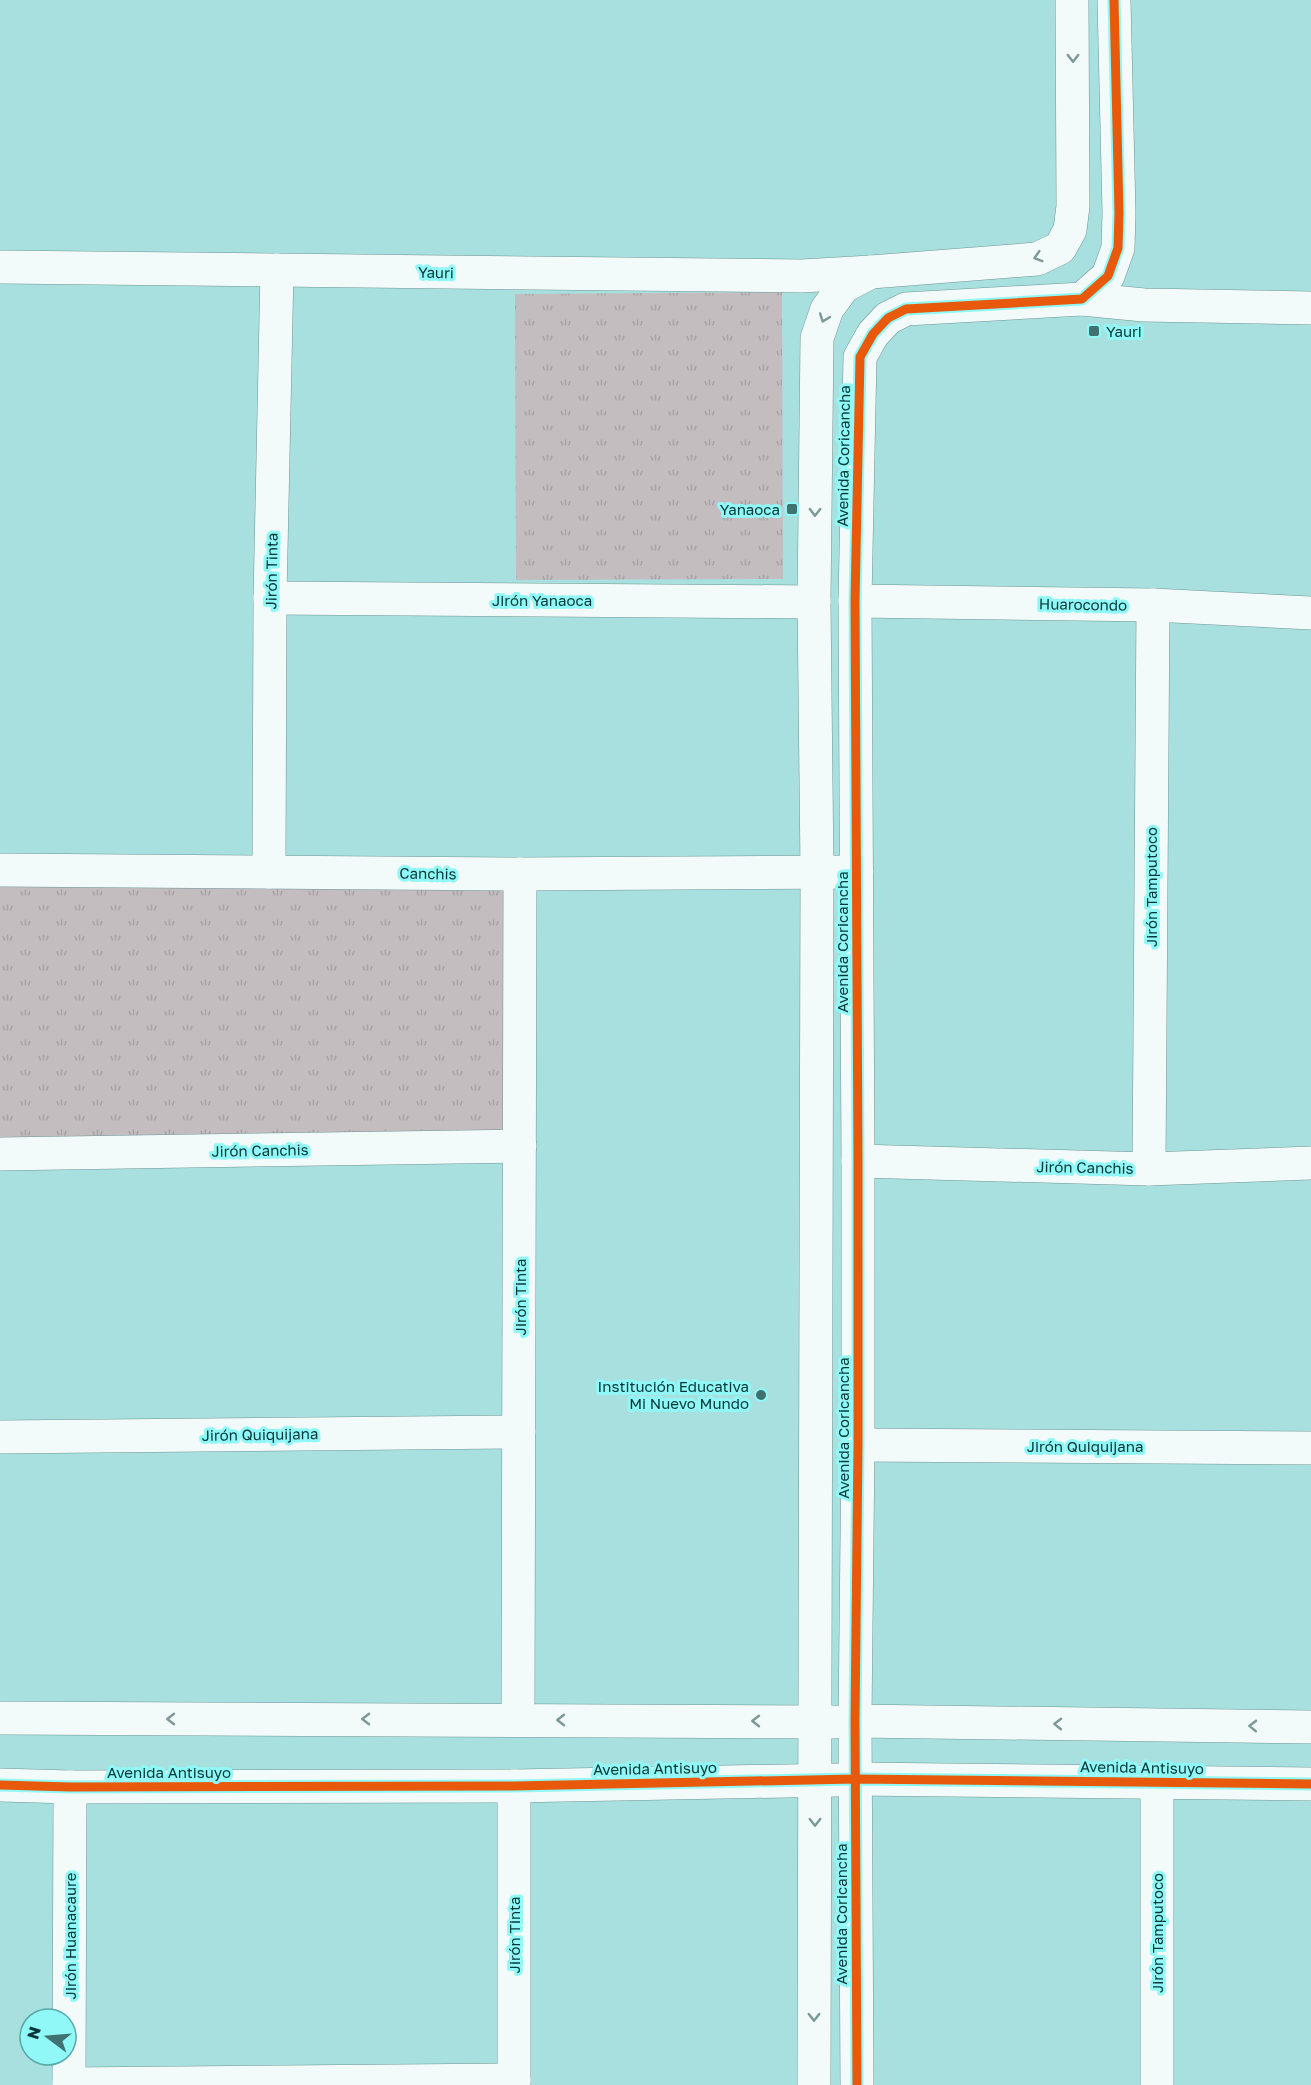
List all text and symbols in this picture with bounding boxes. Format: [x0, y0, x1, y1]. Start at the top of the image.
one-way arrow [1067, 54, 1079, 63]
one-way arrow [1033, 250, 1044, 262]
street label: Yauri [418, 263, 454, 281]
one-way arrow [818, 313, 831, 323]
place label: Yauri [1106, 322, 1142, 340]
marker: Yauri [1087, 324, 1101, 338]
street label: Avenida Coricancha [833, 385, 853, 527]
place label: Yanaoca [720, 500, 780, 518]
marker: Yanaoca [785, 502, 799, 516]
one-way arrow [809, 508, 821, 517]
street label: Jirón Tinta [261, 532, 281, 610]
street label: Jirón Yanaoca [492, 591, 592, 609]
street label: Huarocondo [1039, 594, 1127, 614]
street label: Jirón Tamputoco [1142, 827, 1160, 947]
street label: Canchis [399, 864, 457, 882]
street label: Avenida Coricancha [833, 871, 851, 1013]
street label: Jirón Canchis [211, 1140, 309, 1160]
street label: Jirón Canchis [1036, 1157, 1134, 1177]
street label: Jirón Tinta [511, 1259, 529, 1335]
street label: Avenida Coricancha [834, 1357, 852, 1499]
place label: Institución Educativa Mi Nuevo Mundo [598, 1377, 749, 1412]
marker: Institución Educativa Mi Nuevo Mundo [754, 1388, 768, 1402]
street label: Jirón Quiquijana [201, 1424, 319, 1444]
street label: Jirón Quiquijana [1027, 1437, 1143, 1455]
one-way arrow [166, 1713, 175, 1725]
one-way arrow [361, 1713, 370, 1725]
one-way arrow [556, 1714, 565, 1726]
one-way arrow [751, 1715, 760, 1727]
one-way arrow [1053, 1718, 1062, 1730]
one-way arrow [1248, 1720, 1257, 1732]
street label: Avenida Antisuyo [1080, 1757, 1204, 1777]
street label: Avenida Antisuyo [593, 1758, 717, 1778]
street label: Avenida Antisuyo [107, 1763, 231, 1781]
one-way arrow [809, 1818, 821, 1827]
street label: Avenida Coricancha [832, 1843, 850, 1985]
street label: Jirón Huanacaure [61, 1872, 79, 1999]
street label: Jirón Tamputoco [1148, 1873, 1166, 1993]
street label: Jirón Tinta [505, 1897, 523, 1973]
north arrow [18, 2007, 78, 2067]
one-way arrow [808, 2013, 821, 2022]
text: N [22, 2024, 45, 2041]

